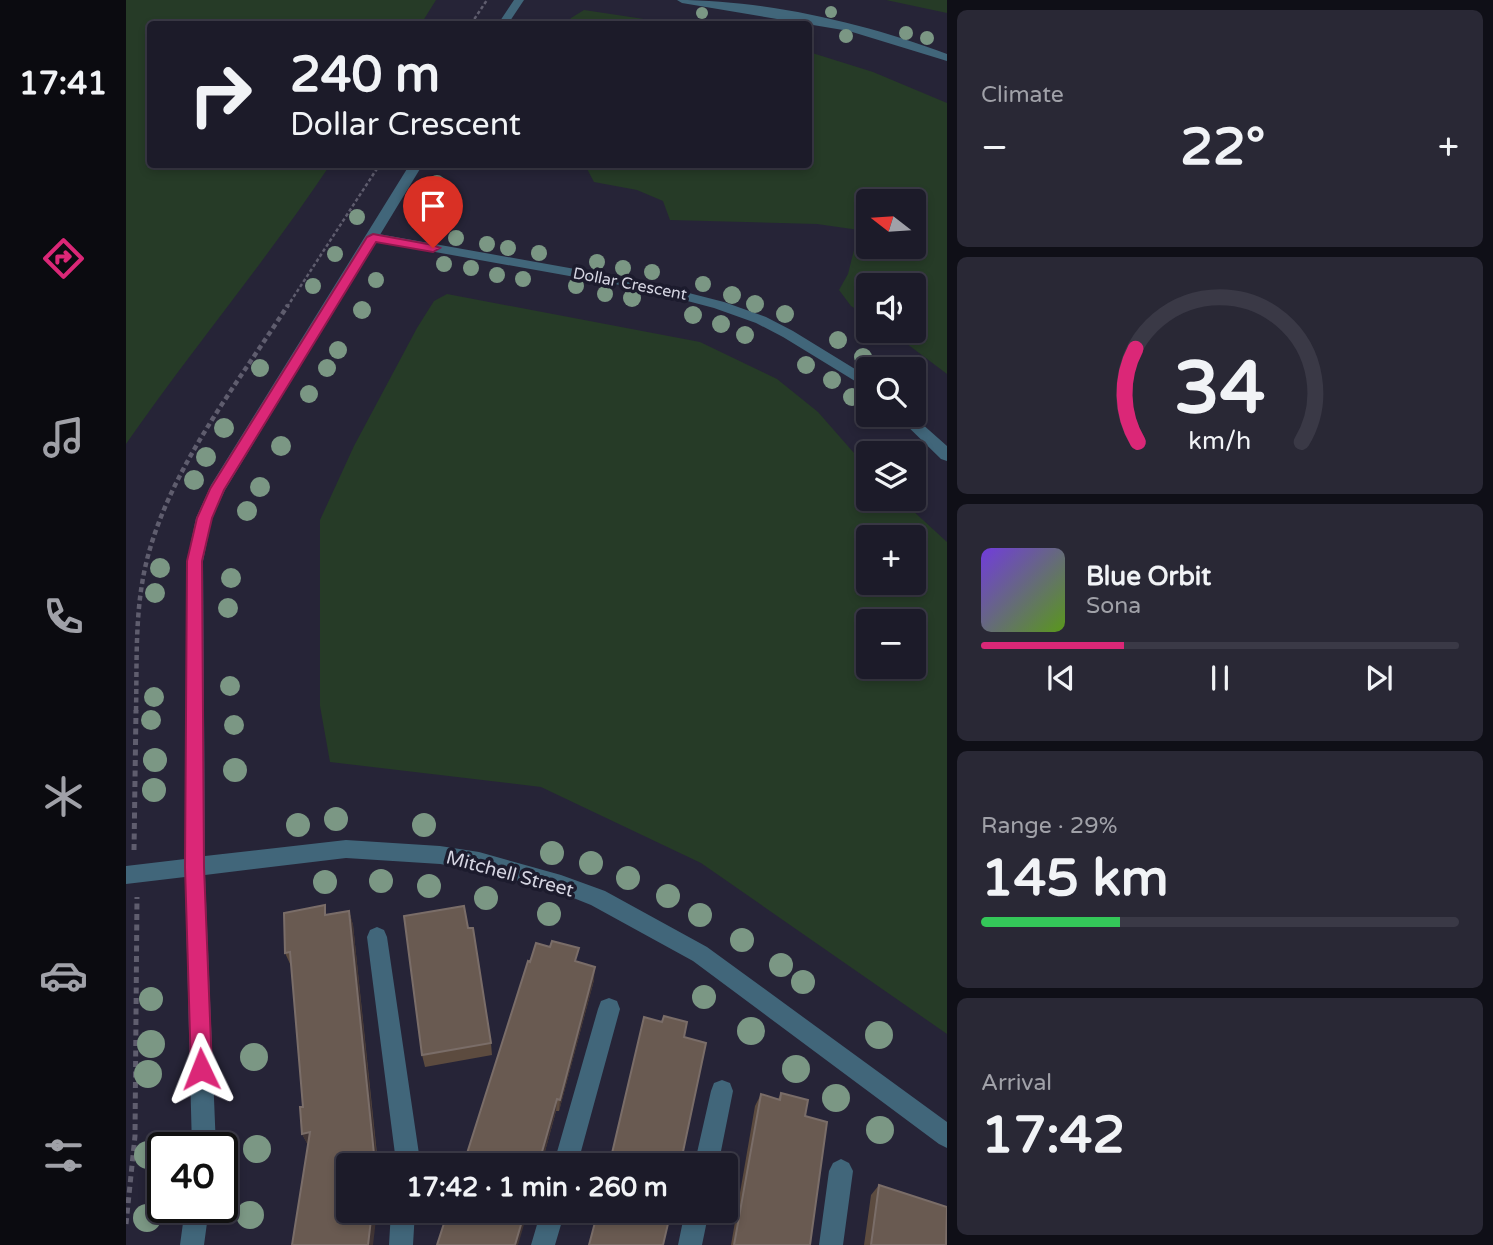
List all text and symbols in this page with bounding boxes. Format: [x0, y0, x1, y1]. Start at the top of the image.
text: 240 m [290, 46, 440, 105]
icon: right [175, 49, 266, 140]
text: 17:41 [19, 65, 107, 103]
text: Climate [981, 81, 1064, 109]
text: Dollar Crescent [290, 106, 521, 144]
text: 22° [1180, 116, 1265, 179]
text: − [981, 125, 1008, 171]
text: + [1438, 125, 1459, 171]
pin [403, 176, 463, 248]
icon: arrive [414, 187, 452, 225]
north arrow [856, 189, 926, 259]
map controls [856, 189, 926, 679]
icon: directions [39, 234, 88, 283]
street label: Dollar Crescent [571, 263, 689, 305]
button: sound [856, 273, 926, 343]
text: 34 [1174, 345, 1266, 433]
button: search [856, 357, 926, 427]
icon: music [39, 413, 88, 462]
text: km/h [1189, 425, 1251, 455]
button: layers [856, 441, 926, 511]
button: + [856, 525, 926, 595]
text: Blue Orbit [1086, 561, 1211, 592]
icon: phone [39, 592, 88, 641]
text: Sona [1086, 592, 1141, 620]
button: − [856, 609, 926, 679]
icon: previous [1042, 659, 1080, 697]
icon: pause [1201, 659, 1239, 697]
icon: next [1360, 659, 1398, 697]
icon: climate [39, 772, 88, 821]
text: Range · 29% [981, 812, 1117, 840]
street label: Mitchell Street [444, 846, 576, 902]
text: 145 km [981, 847, 1169, 910]
icon: car [39, 951, 88, 1000]
position arrow [164, 1032, 238, 1106]
text: Arrival [981, 1069, 1052, 1097]
text: 17:42 [981, 1104, 1125, 1167]
icon: filters [39, 1131, 88, 1180]
speed limit sign: 40 [147, 1132, 238, 1223]
text: 17:42 · 1 min · 260 m [406, 1172, 668, 1203]

